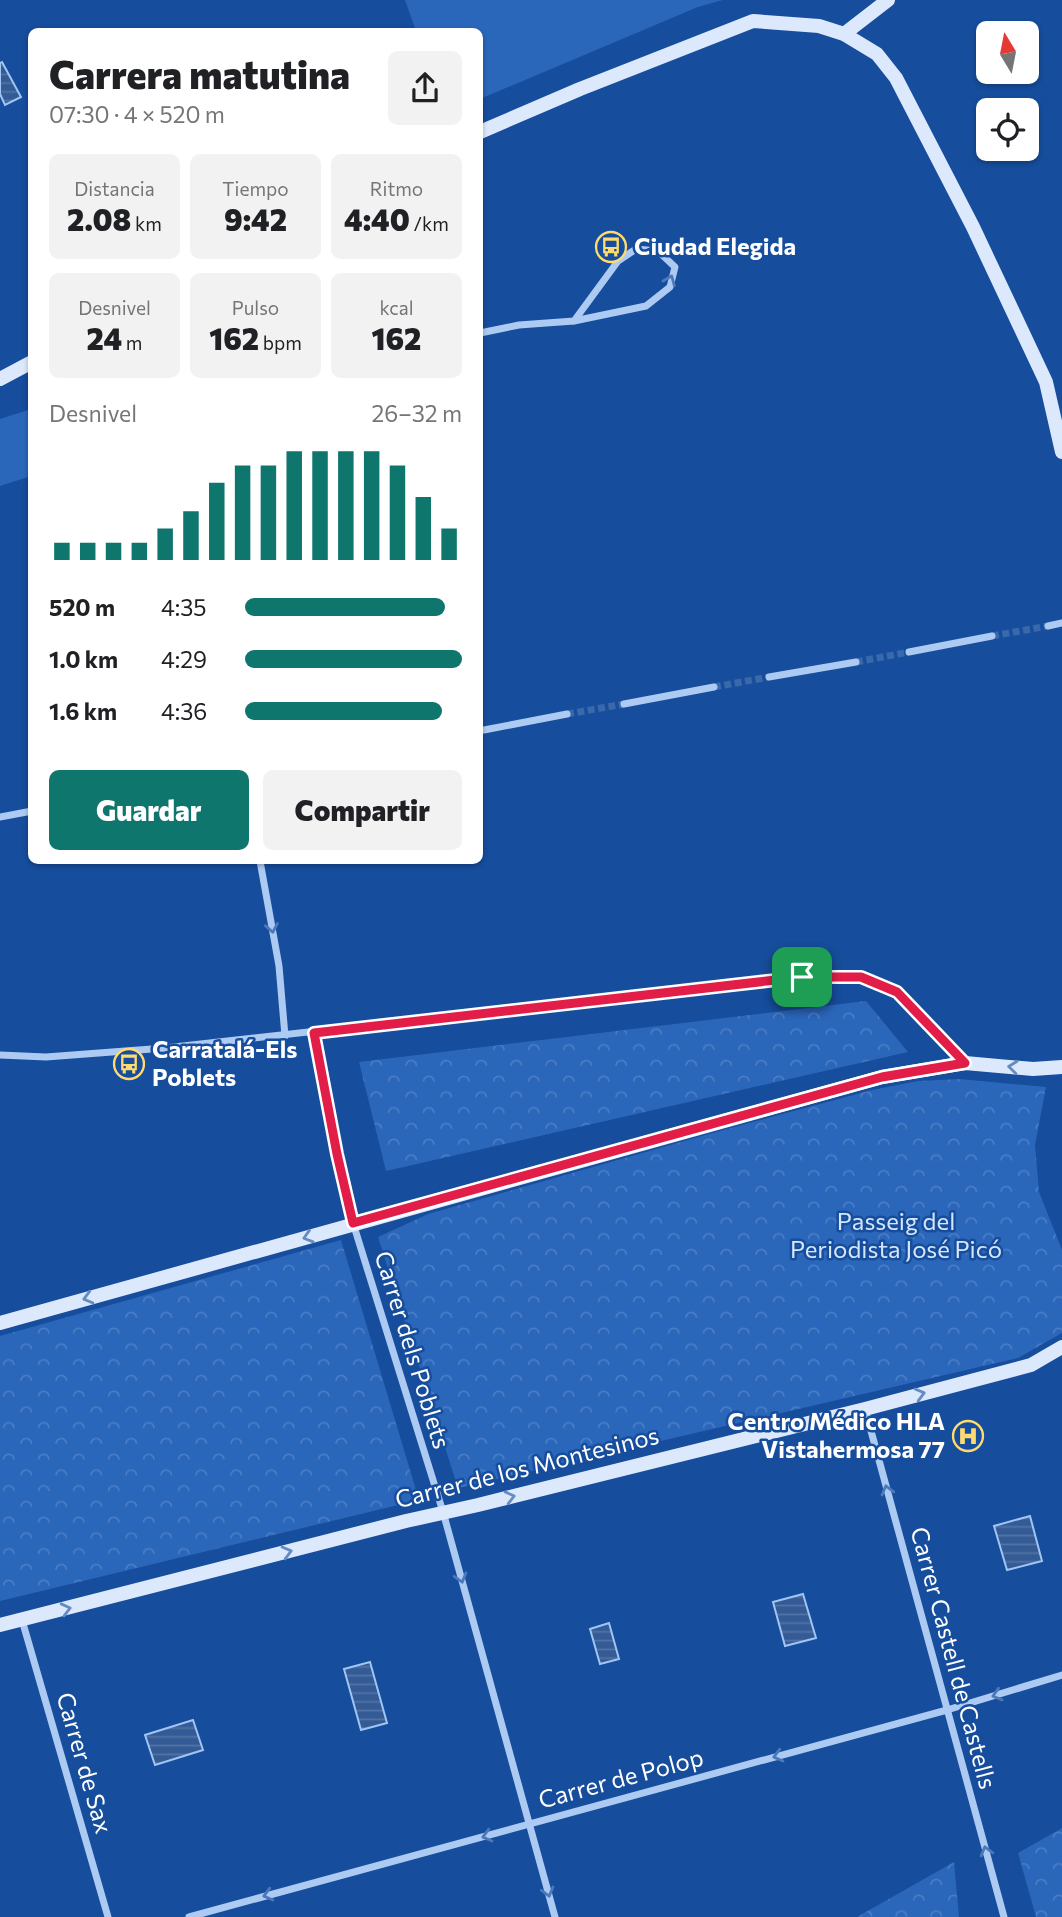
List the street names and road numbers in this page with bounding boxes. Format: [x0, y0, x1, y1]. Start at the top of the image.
street label: Carrer dels Poblets [370, 1247, 457, 1452]
street label: Carrer de los Montesinos [392, 1420, 661, 1513]
street label: Carrer Castell de Castells [906, 1523, 1003, 1792]
street label: Carrer de Sax [52, 1689, 119, 1837]
street label: Carrer de Polop [535, 1742, 706, 1813]

